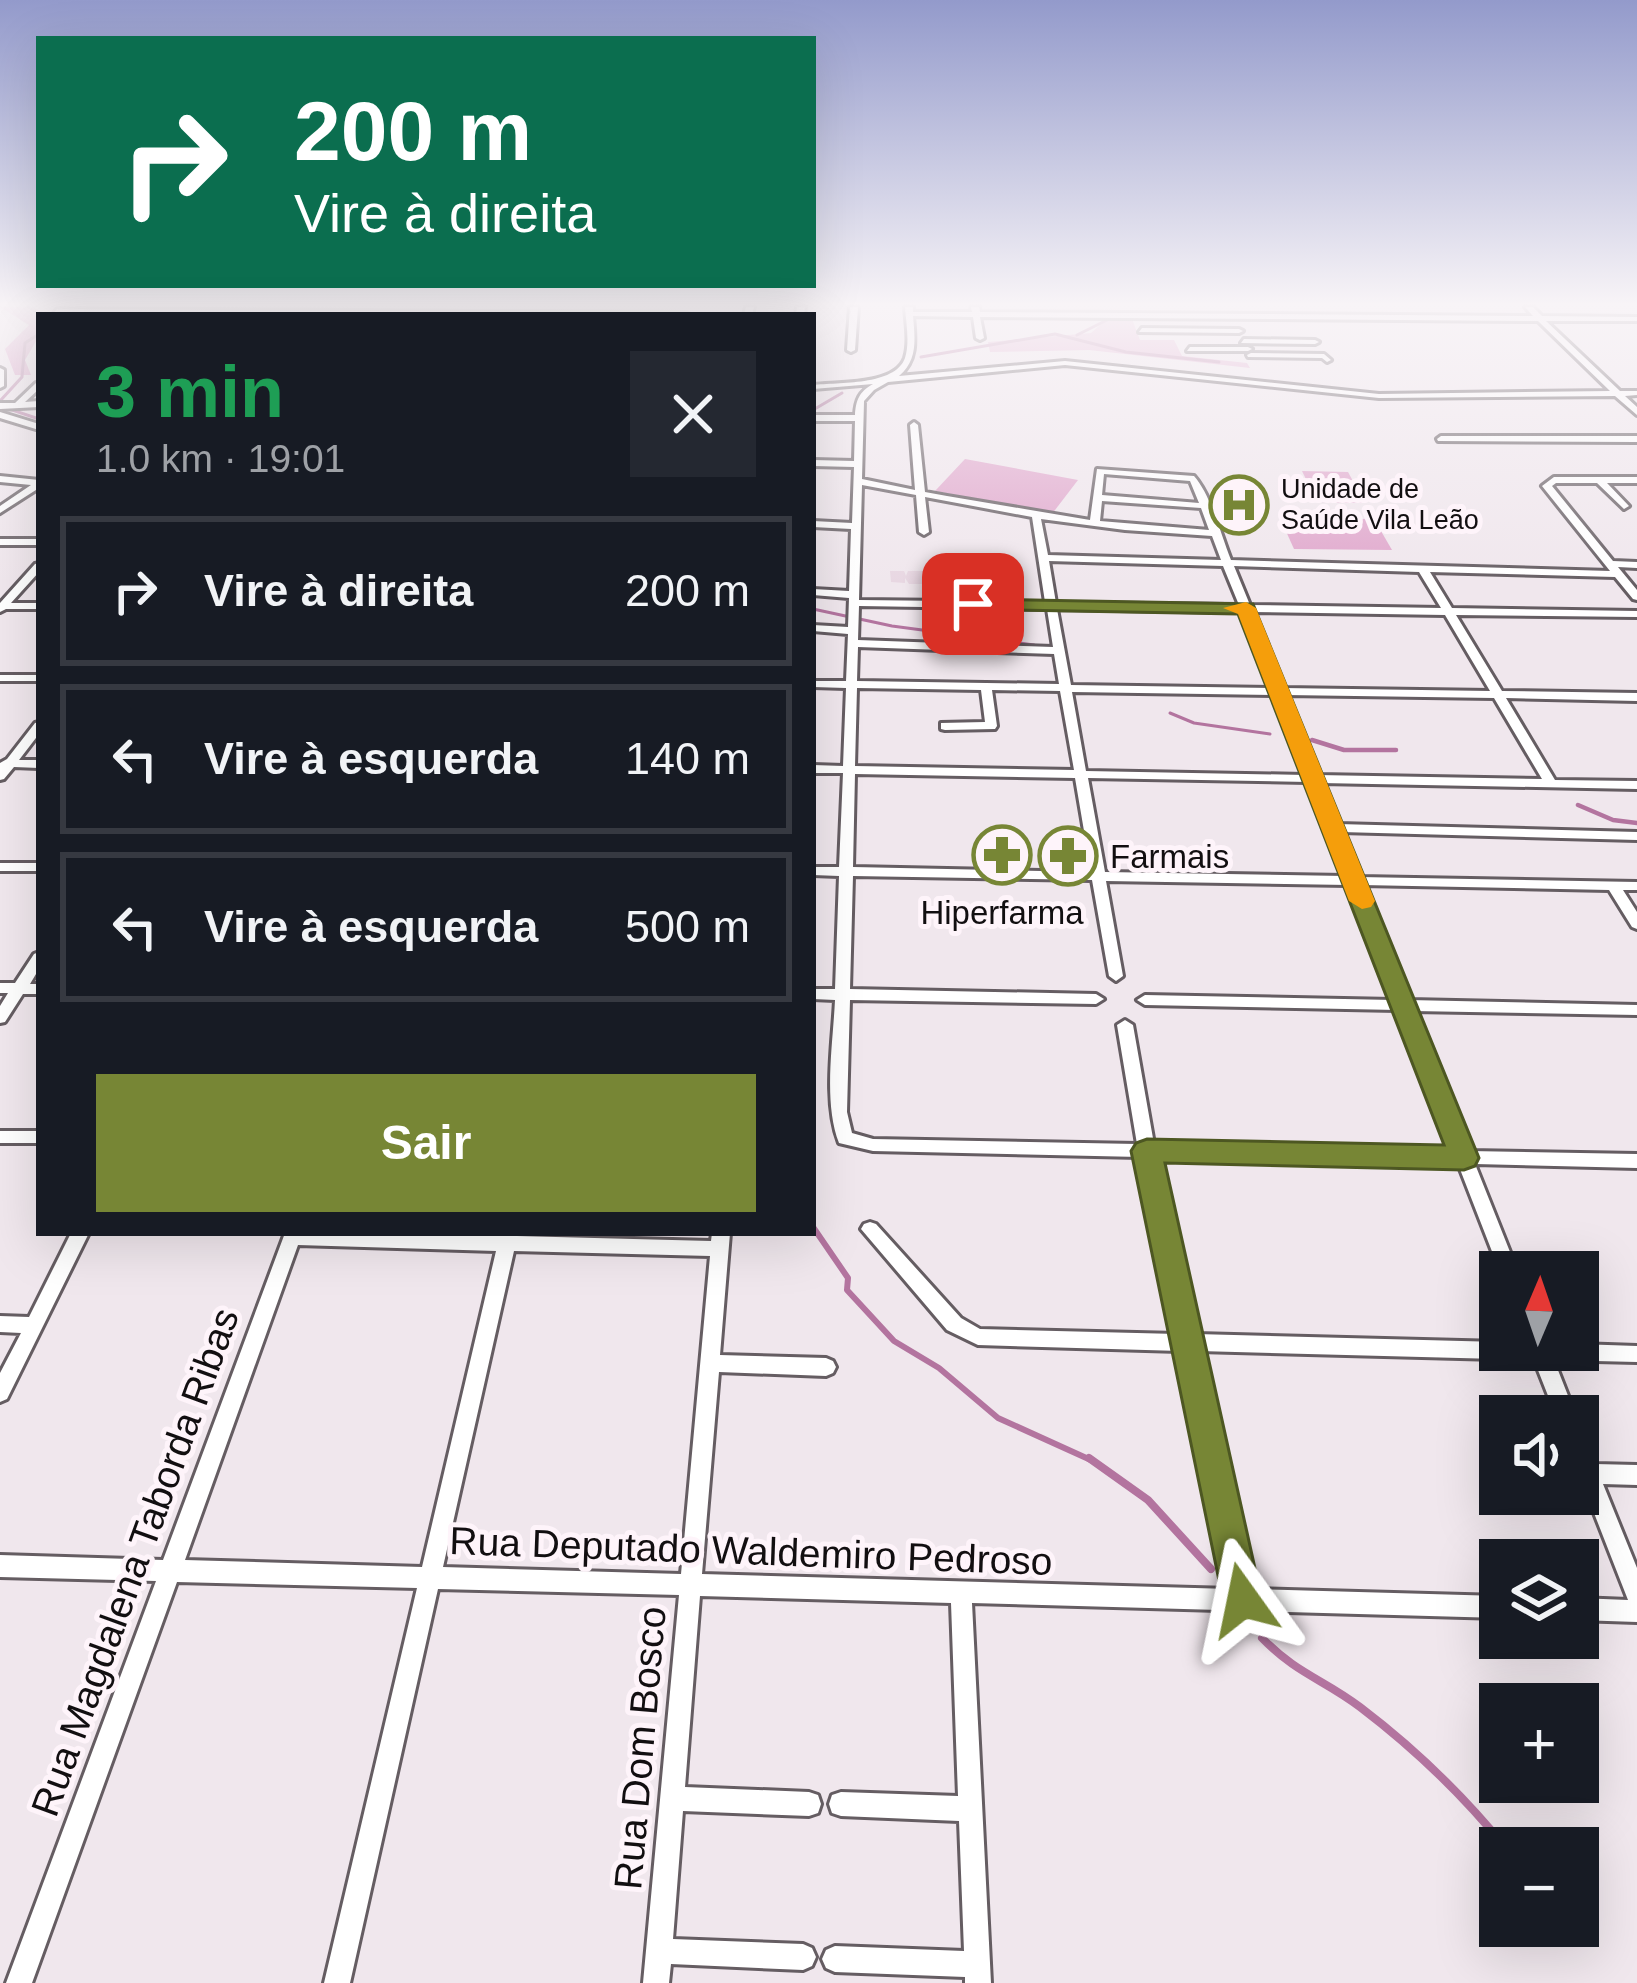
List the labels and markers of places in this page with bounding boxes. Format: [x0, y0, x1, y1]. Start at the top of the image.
hospital icon: Unidade de Saúde Vila Leão [1208, 474, 1270, 536]
place label: Unidade de Saúde Vila Leão [1281, 474, 1479, 535]
pin [922, 553, 1024, 655]
pharmacy icon: Hiperfarma [971, 824, 1033, 886]
pharmacy icon: Farmais [1037, 825, 1099, 887]
place label: Farmais [1110, 838, 1229, 875]
place label: Hiperfarma [920, 894, 1084, 931]

